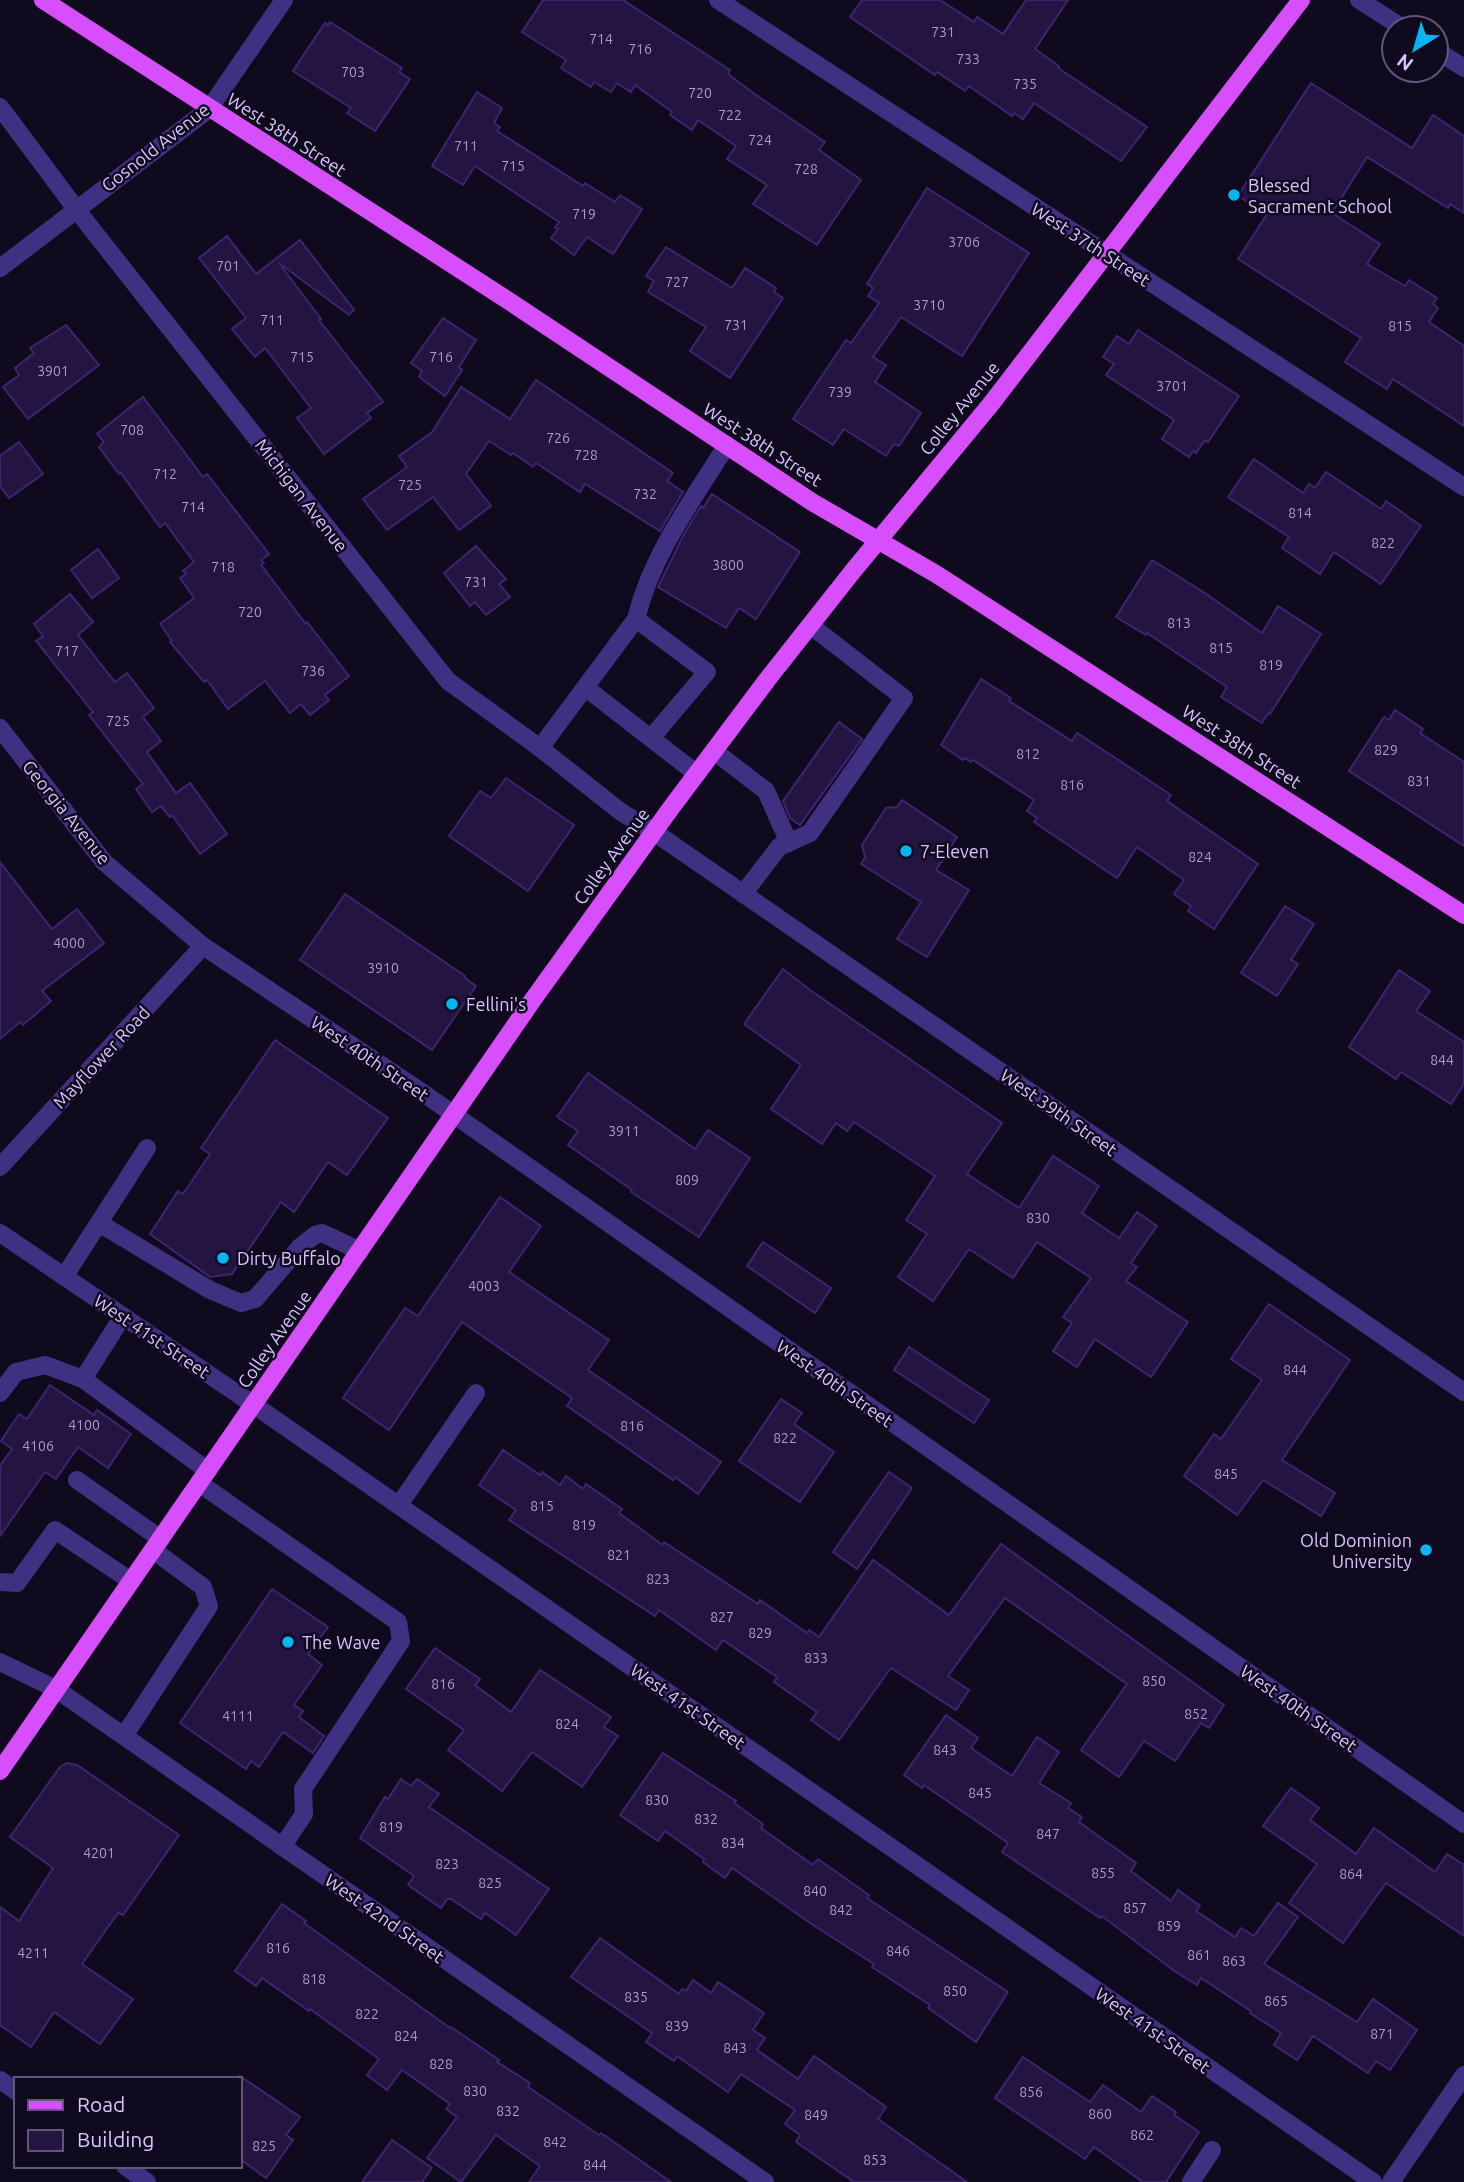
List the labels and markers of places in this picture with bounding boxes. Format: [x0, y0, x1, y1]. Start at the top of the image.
place label: Blessed Sacrament School [1248, 175, 1392, 216]
marker: Blessed Sacrament School [1226, 187, 1242, 203]
place label: 7-Eleven [920, 841, 989, 861]
marker: 7-Eleven [898, 843, 914, 859]
place label: Fellini's [466, 994, 526, 1014]
marker: Fellini's [444, 996, 460, 1012]
place label: Dirty Buffalo [237, 1248, 341, 1268]
marker: Dirty Buffalo [215, 1250, 231, 1266]
place label: Old Dominion University [1300, 1530, 1412, 1571]
marker: Old Dominion University [1418, 1542, 1434, 1558]
place label: The Wave [302, 1632, 381, 1652]
marker: The Wave [280, 1634, 296, 1650]

